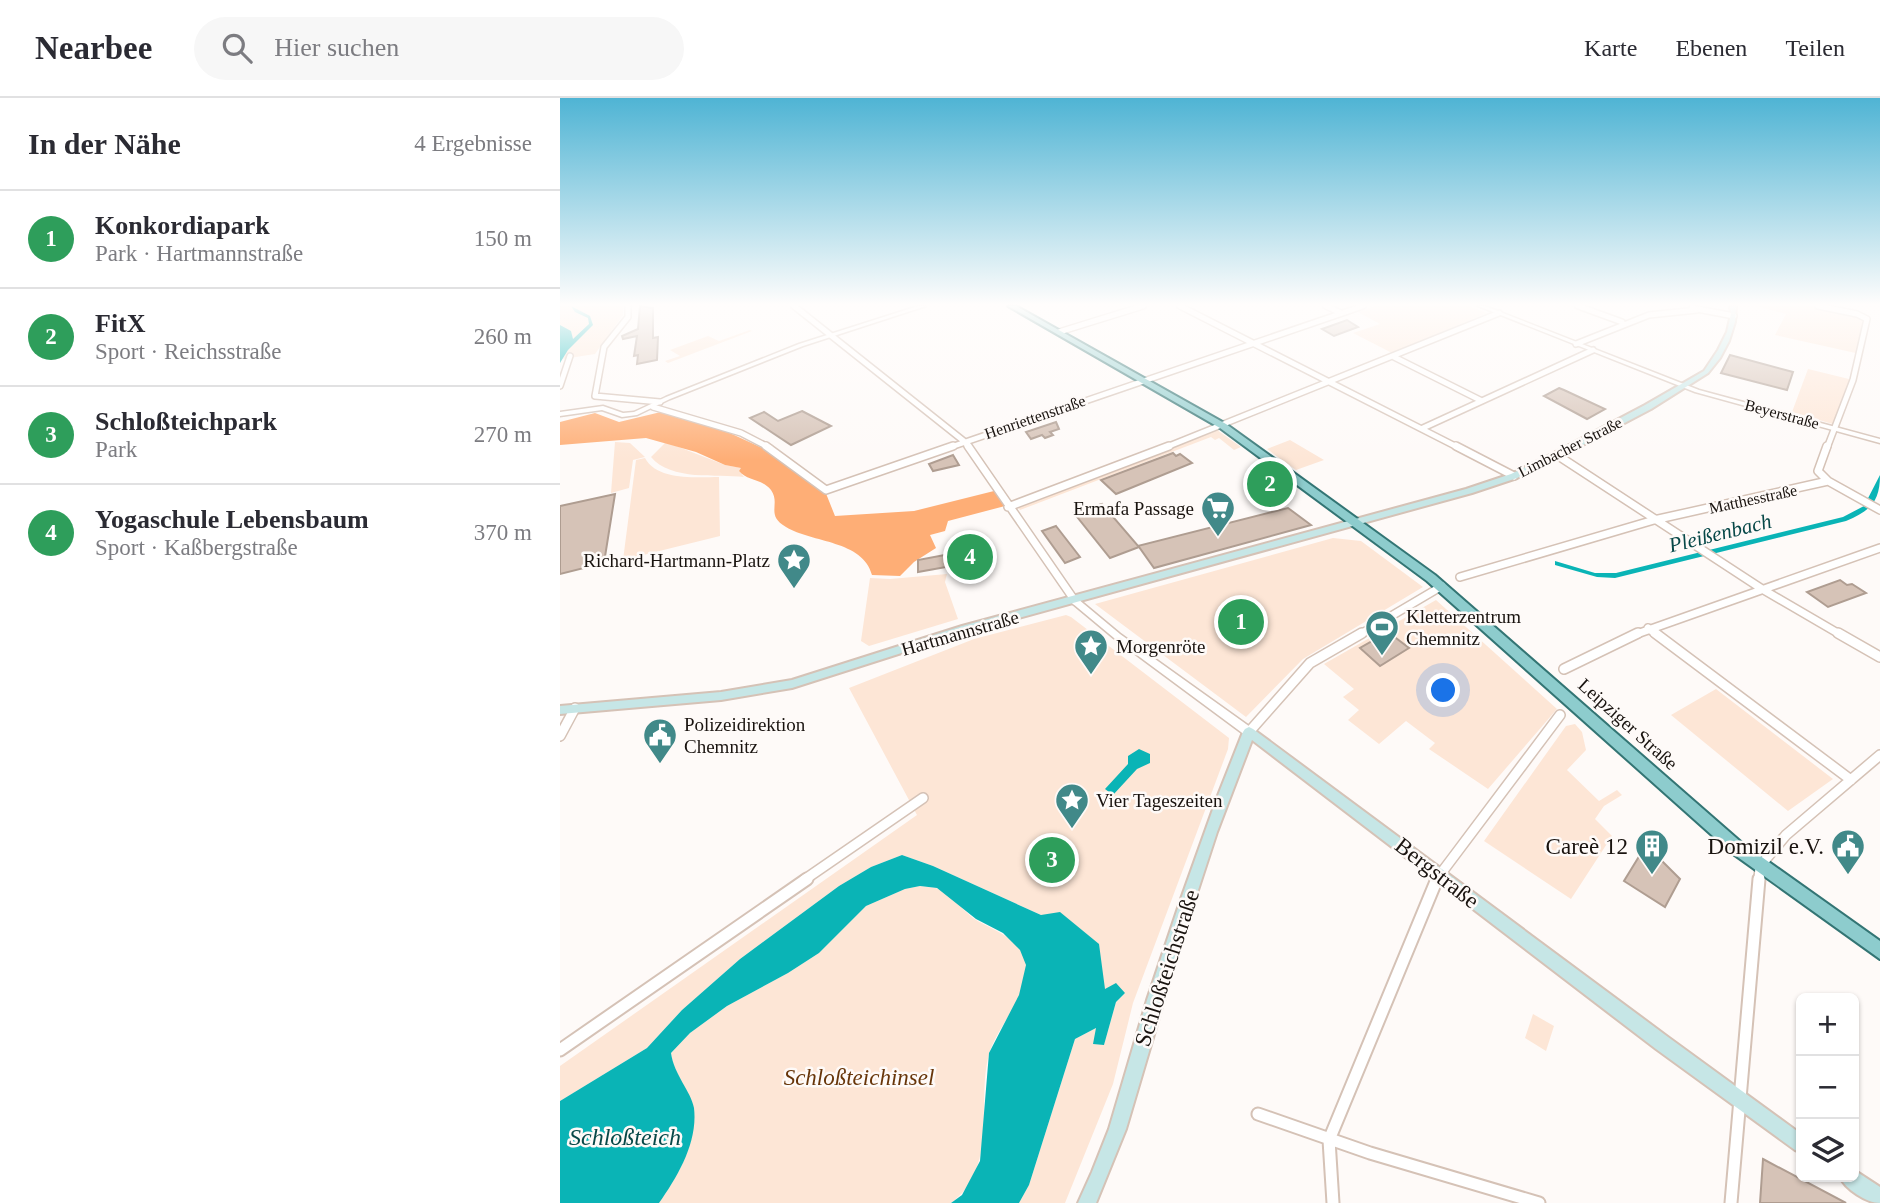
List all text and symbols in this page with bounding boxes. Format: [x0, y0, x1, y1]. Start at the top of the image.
search box [194, 17, 684, 80]
icon: search [218, 29, 256, 67]
text: Nearbee [35, 30, 152, 66]
text: Hier suchen [274, 33, 399, 62]
text: Karte [1584, 35, 1637, 61]
text: Ebenen [1675, 35, 1747, 61]
text: Teilen [1785, 35, 1845, 61]
text: In der Nähe [28, 127, 181, 160]
text: 4 Ergebnisse [414, 131, 532, 156]
text: Konkordiapark [95, 211, 270, 240]
text: 1 [45, 226, 57, 251]
text: 150 m [474, 226, 532, 251]
text: Park · Hartmannstraße [95, 241, 303, 266]
text: FitX [95, 309, 146, 338]
text: 2 [45, 324, 57, 349]
text: 260 m [474, 324, 532, 349]
text: Sport · Reichsstraße [95, 339, 282, 364]
street label: Henriettenstraße [982, 392, 1088, 442]
street label: Beyerstraße [1743, 396, 1821, 433]
text: Schloßteichpark [95, 407, 277, 436]
street label: Limbacher Straße [1515, 414, 1625, 480]
text: 3 [45, 422, 57, 447]
text: 270 m [474, 422, 532, 447]
text: Park [95, 437, 137, 462]
pin: 2 [1247, 458, 1293, 510]
street label: Matthesstraße [1707, 481, 1799, 517]
supermarket icon: Ermafa Passage [1199, 489, 1237, 538]
place label: Ermafa Passage [1073, 498, 1194, 519]
text: Yogaschule Lebensbaum [95, 505, 369, 534]
water label: Pleißenbach [1665, 509, 1774, 558]
text: 4 [45, 520, 57, 545]
text: 370 m [474, 520, 532, 545]
pin: 4 [947, 531, 993, 583]
text: Sport · Kaßbergstraße [95, 535, 298, 560]
place icon: Richard-Hartmann-Platz [775, 541, 813, 590]
place label: Richard-Hartmann-Platz [583, 550, 770, 571]
pin: 1 [1218, 596, 1264, 648]
street label: Hartmannstraße [899, 606, 1021, 660]
place label: Kletterzentrum Chemnitz [1406, 606, 1521, 649]
sports icon: Kletterzentrum Chemnitz [1363, 608, 1401, 657]
place icon: Morgenröte [1072, 627, 1110, 676]
place label: Morgenröte [1116, 636, 1205, 657]
your location [1426, 673, 1460, 707]
street label: Leipziger Straße [1574, 674, 1682, 774]
place label: Polizeidirektion Chemnitz [684, 714, 806, 757]
public building icon: Polizeidirektion Chemnitz [641, 716, 679, 765]
place icon: Vier Tageszeiten [1053, 781, 1091, 830]
place label: Vier Tageszeiten [1096, 790, 1223, 811]
building icon: Careè 12 [1633, 827, 1671, 876]
public building icon: Domizil e.V. [1829, 827, 1867, 876]
street label: Bergstraße [1390, 833, 1484, 913]
pin: 3 [1029, 834, 1075, 886]
place label: Careè 12 [1546, 834, 1628, 859]
place label: Domizil e.V. [1708, 834, 1824, 859]
street label: Schloßteichstraße [1130, 886, 1204, 1050]
map controls [1796, 993, 1859, 1182]
button: + [1796, 993, 1859, 1056]
button: − [1796, 1056, 1859, 1119]
park label: Schloßteichinsel [784, 1065, 934, 1090]
button: layers [1796, 1119, 1859, 1182]
water label: Schloßteich [569, 1124, 681, 1150]

